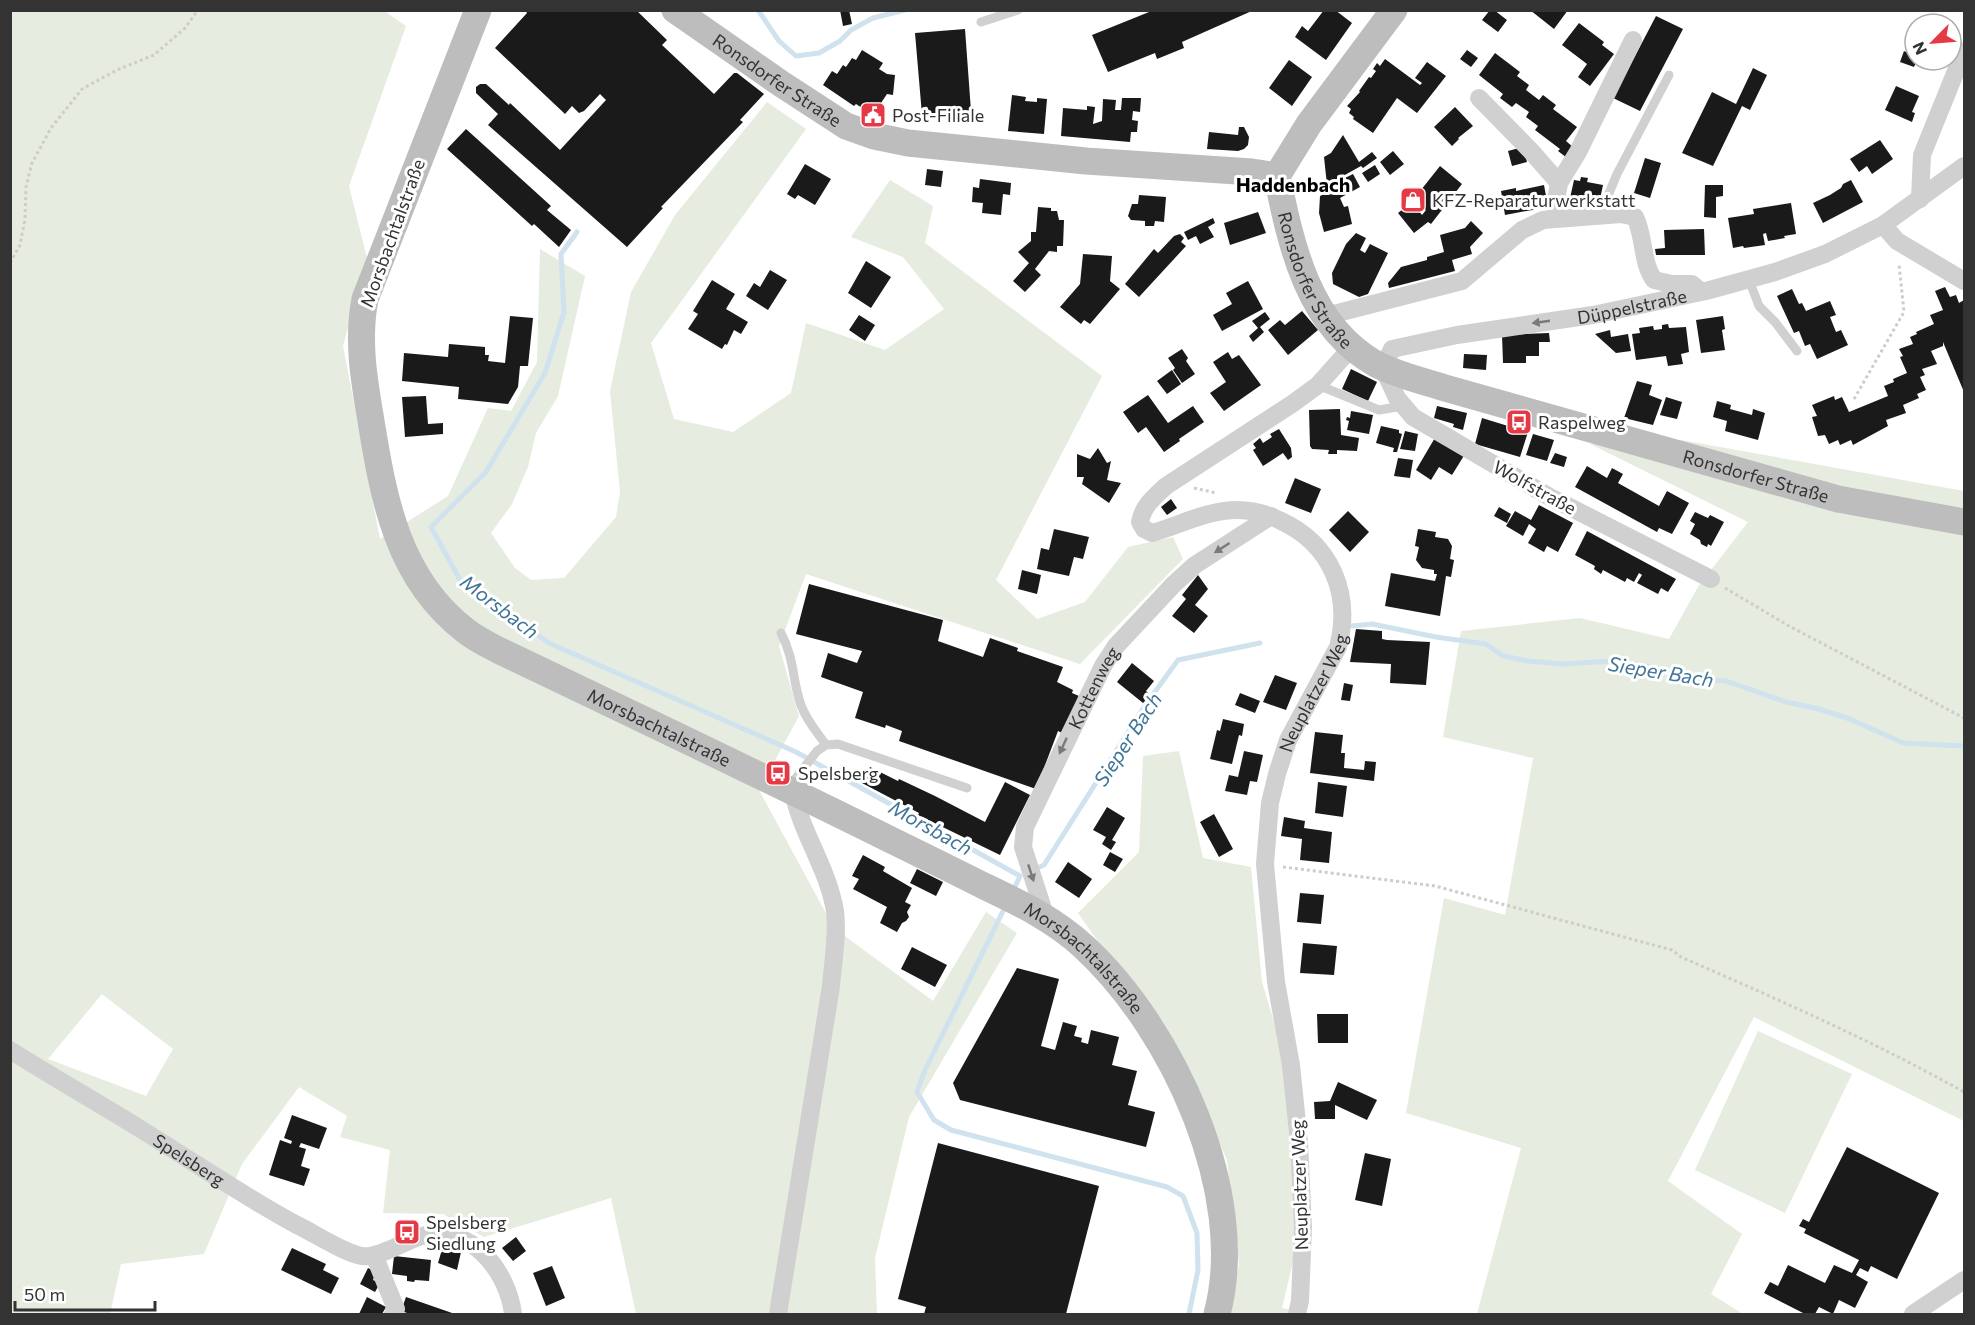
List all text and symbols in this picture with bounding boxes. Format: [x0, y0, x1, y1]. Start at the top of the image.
north arrow [1903, 12, 1963, 72]
street label: Ronsdorfer Straße [709, 29, 846, 131]
text: N [1908, 39, 1930, 58]
public building icon: Post-Filiale [858, 100, 888, 130]
place label: Post-Filiale [892, 104, 984, 126]
street label: Morsbachtalstraße [355, 156, 429, 310]
district label: Haddenbach [1236, 172, 1350, 196]
shop icon: KFZ-Reparaturwerkstatt [1398, 185, 1428, 215]
place label: KFZ-Reparaturwerkstatt [1432, 189, 1635, 211]
street label: Ronsdorfer Straße [1274, 209, 1357, 353]
street label: Düppelstraße [1576, 284, 1689, 328]
one-way arrow [1531, 317, 1550, 327]
bus stop icon: Raspelweg [1504, 407, 1534, 437]
place label: Raspelweg [1538, 411, 1626, 433]
street label: Ronsdorfer Straße [1680, 445, 1831, 507]
street label: Wolfstraße [1490, 455, 1580, 519]
one-way arrow [1214, 543, 1230, 554]
water label: Morsbach [456, 569, 544, 643]
street label: Neuplatzer Weg [1274, 632, 1352, 755]
street label: Kottenweg [1063, 642, 1124, 732]
water label: Sieper Bach [1607, 651, 1715, 691]
street label: Morsbachtalstraße [584, 683, 734, 771]
water label: Sieper Bach [1088, 688, 1166, 790]
one-way arrow [1059, 737, 1068, 754]
bus stop icon: Spelsberg [763, 758, 793, 788]
place label: Spelsberg [798, 762, 879, 784]
water label: Morsbach [885, 794, 977, 860]
one-way arrow [1027, 864, 1036, 882]
street label: Morsbachtalstraße [1020, 897, 1148, 1018]
street label: Neuplatzer Weg [1286, 1119, 1312, 1251]
street label: Spelsberg [149, 1129, 229, 1191]
place label: Spelsberg Siedlung [426, 1211, 507, 1254]
bus stop icon: Spelsberg Siedlung [392, 1217, 422, 1247]
scale bar [15, 1274, 154, 1312]
text: 50 m [24, 1283, 65, 1305]

